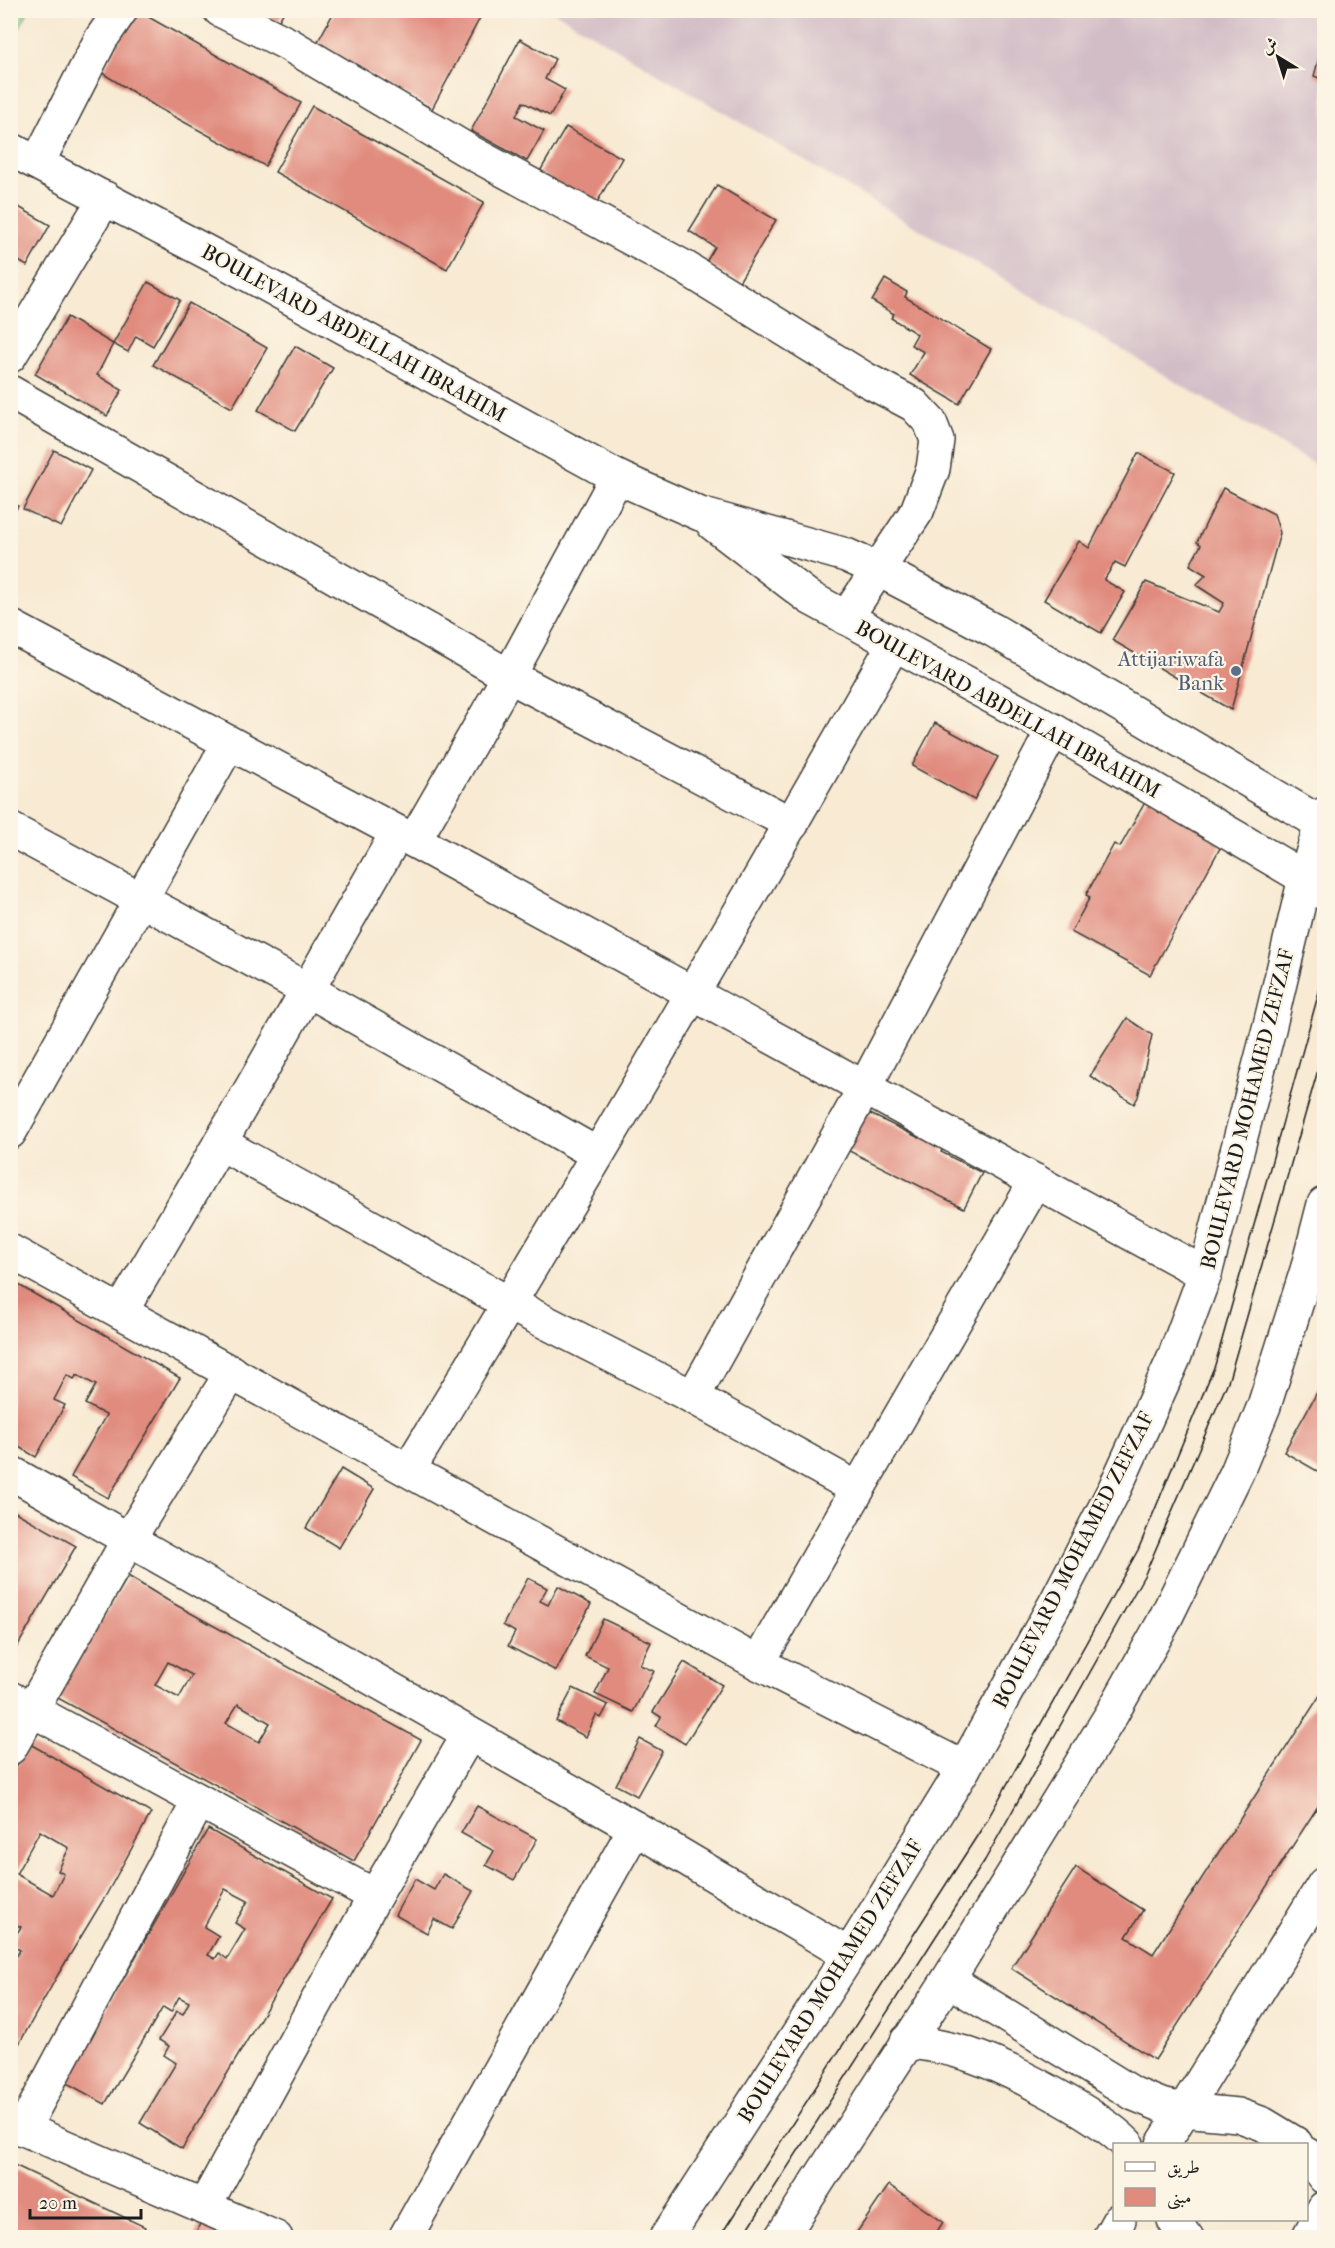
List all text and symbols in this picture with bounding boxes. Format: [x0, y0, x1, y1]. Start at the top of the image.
north arrow [1248, 27, 1308, 87]
text: ش [1257, 33, 1281, 58]
street label: BOULEVARD ABDELLAH IBRAHIM [198, 239, 510, 427]
street label: BOULEVARD ABDELLAH IBRAHIM [852, 615, 1164, 803]
place label: Attijariwafa Bank [1117, 647, 1224, 695]
marker: Attijariwafa Bank [1229, 664, 1243, 678]
street label: BOULEVARD MOHAMED ZEFZAF [1196, 946, 1298, 1272]
street label: BOULEVARD MOHAMED ZEFZAF [988, 1408, 1158, 1712]
street label: BOULEVARD MOHAMED ZEFZAF [733, 1835, 927, 2127]
legend [1113, 2143, 1308, 2221]
text: طريق [1167, 2157, 1200, 2179]
scale bar [30, 2182, 141, 2220]
text: مبنى [1167, 2187, 1192, 2210]
text: 20 m [39, 2193, 77, 2214]

